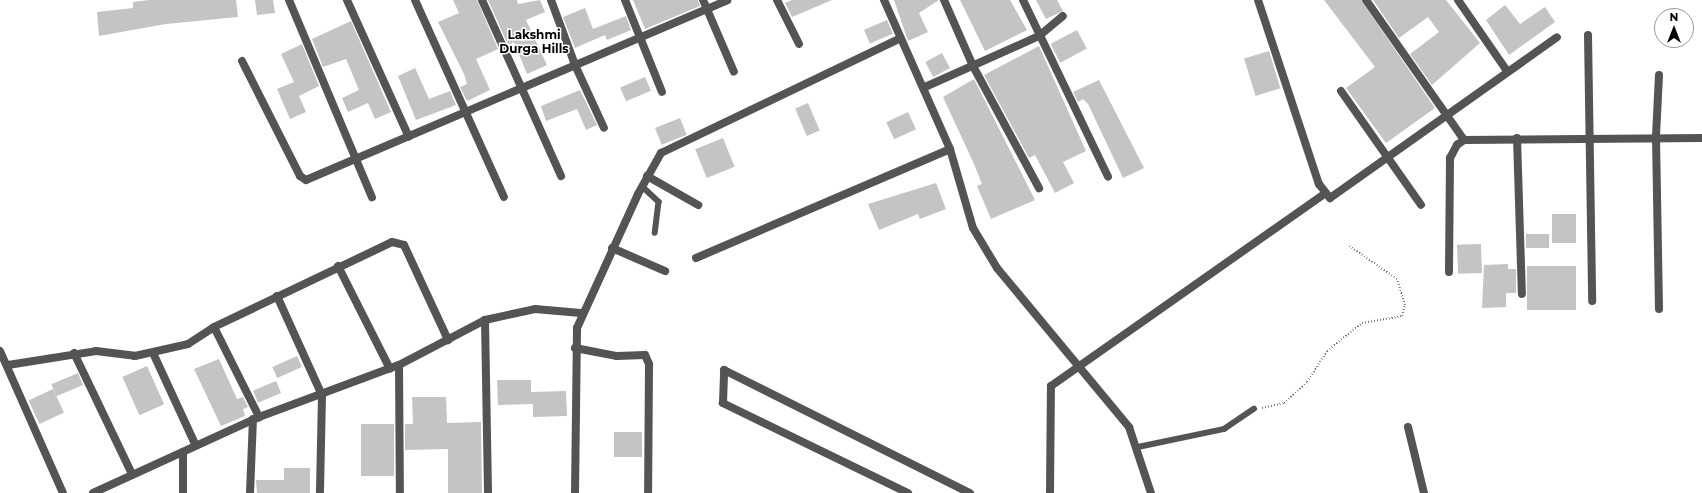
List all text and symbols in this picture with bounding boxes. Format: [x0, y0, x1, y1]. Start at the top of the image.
north arrow [1654, 8, 1694, 48]
text: N [1670, 10, 1678, 24]
district label: Lakshmi Durga Hills [499, 28, 569, 56]

